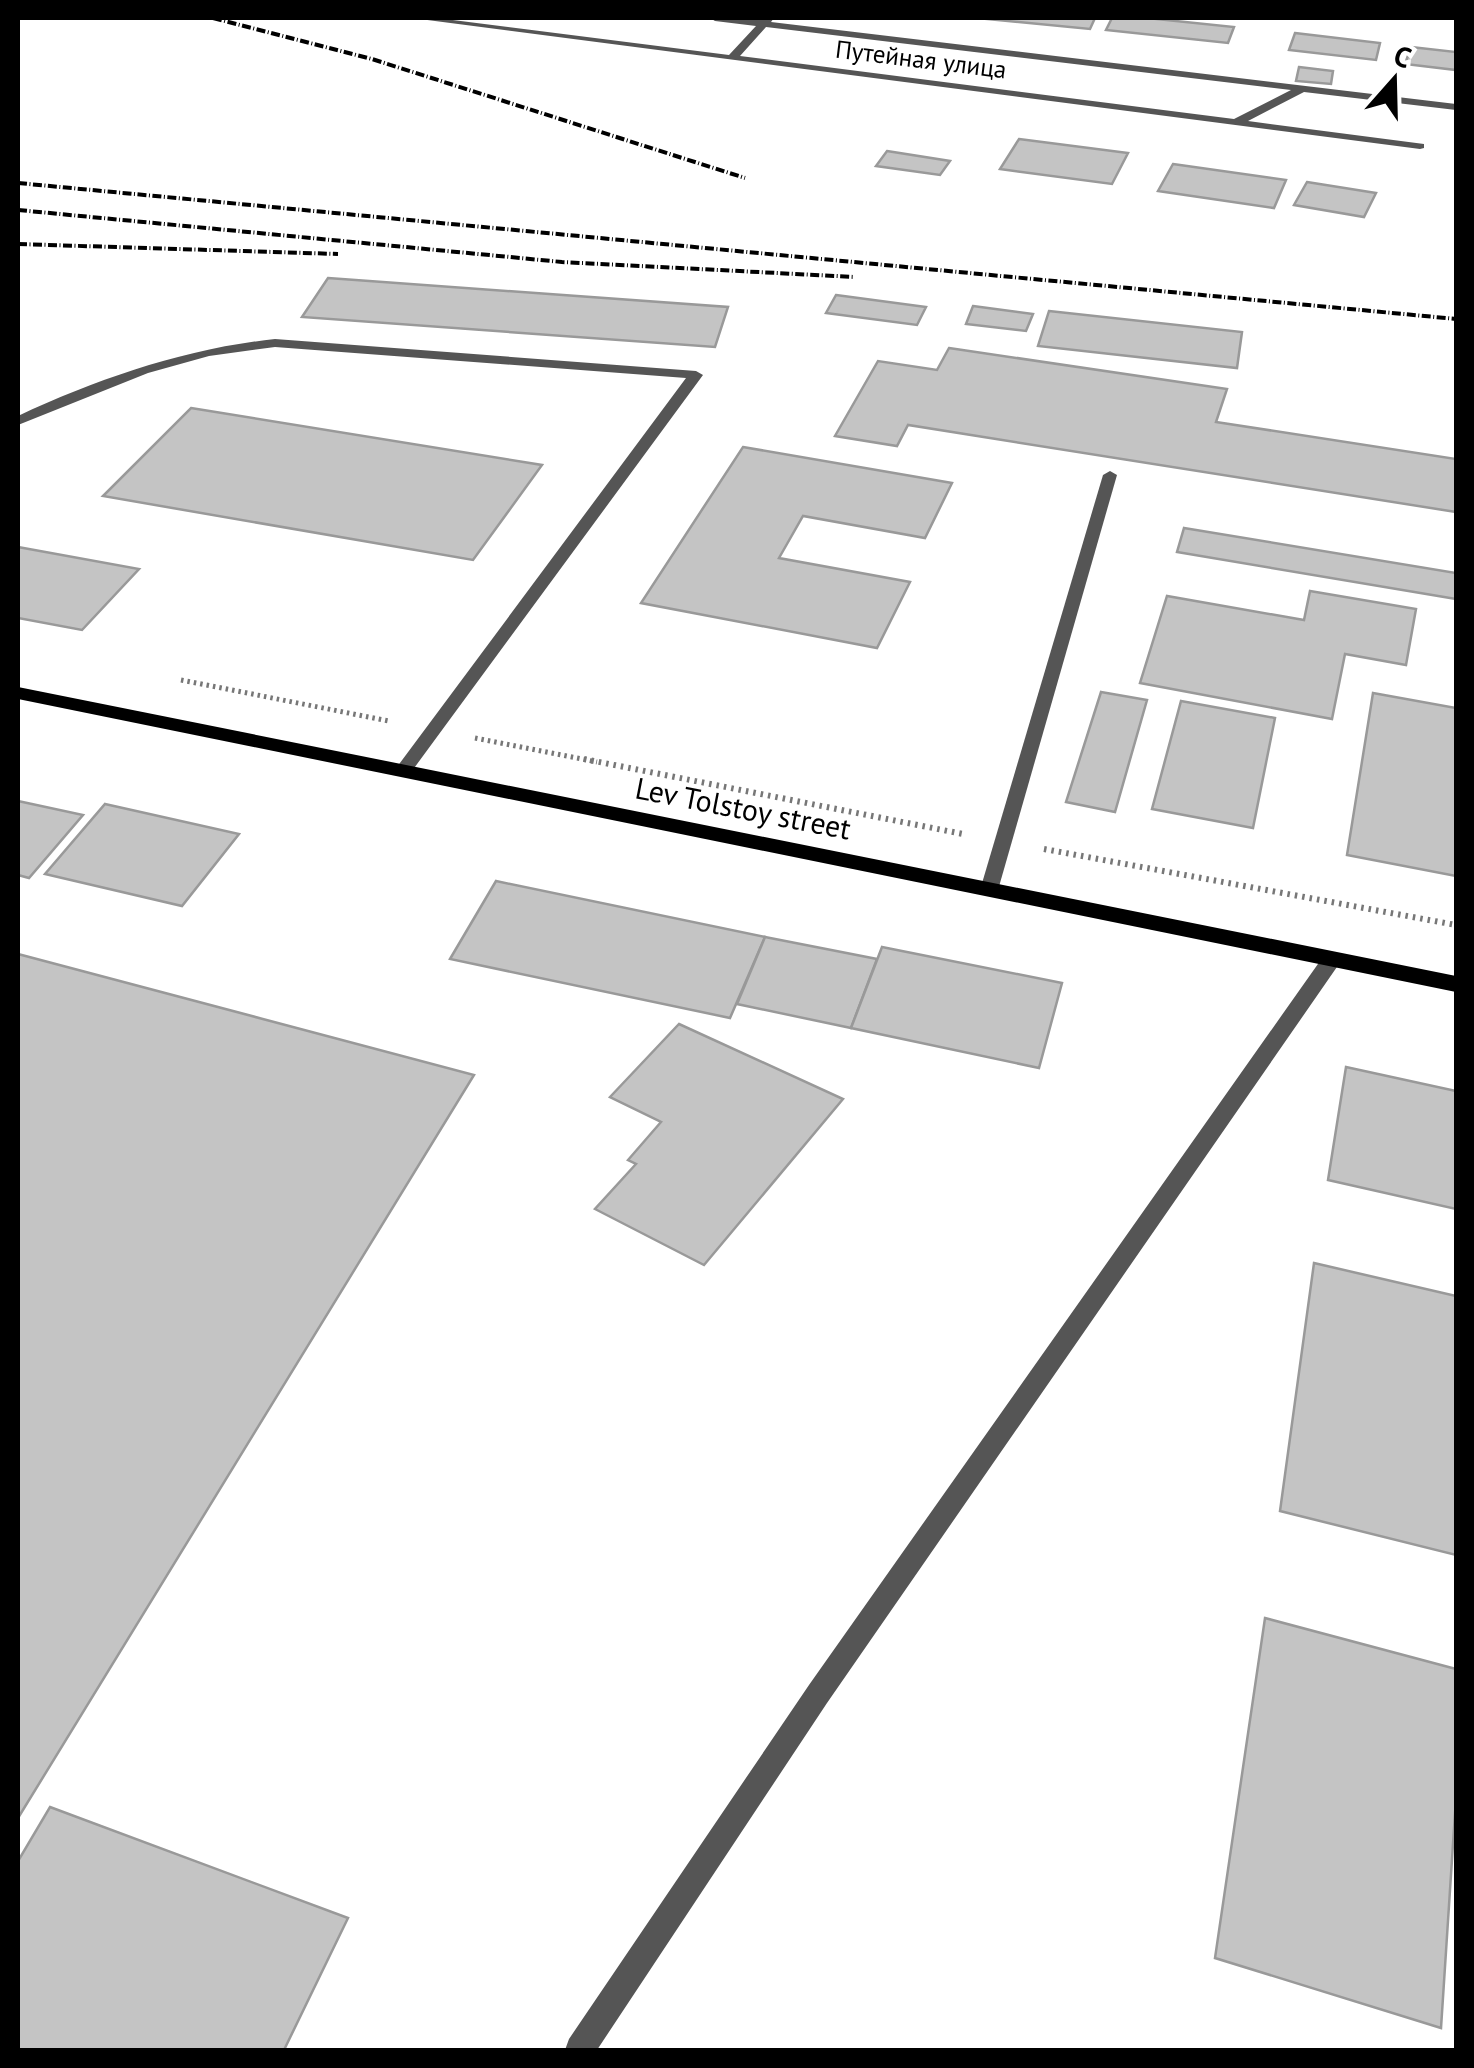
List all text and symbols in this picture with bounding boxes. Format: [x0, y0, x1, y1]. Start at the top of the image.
north arrow [1344, 30, 1444, 130]
street label: Путейная улица [834, 33, 1008, 85]
text: С [1389, 36, 1416, 76]
street label: Lev Tolstoy street [632, 768, 854, 848]

